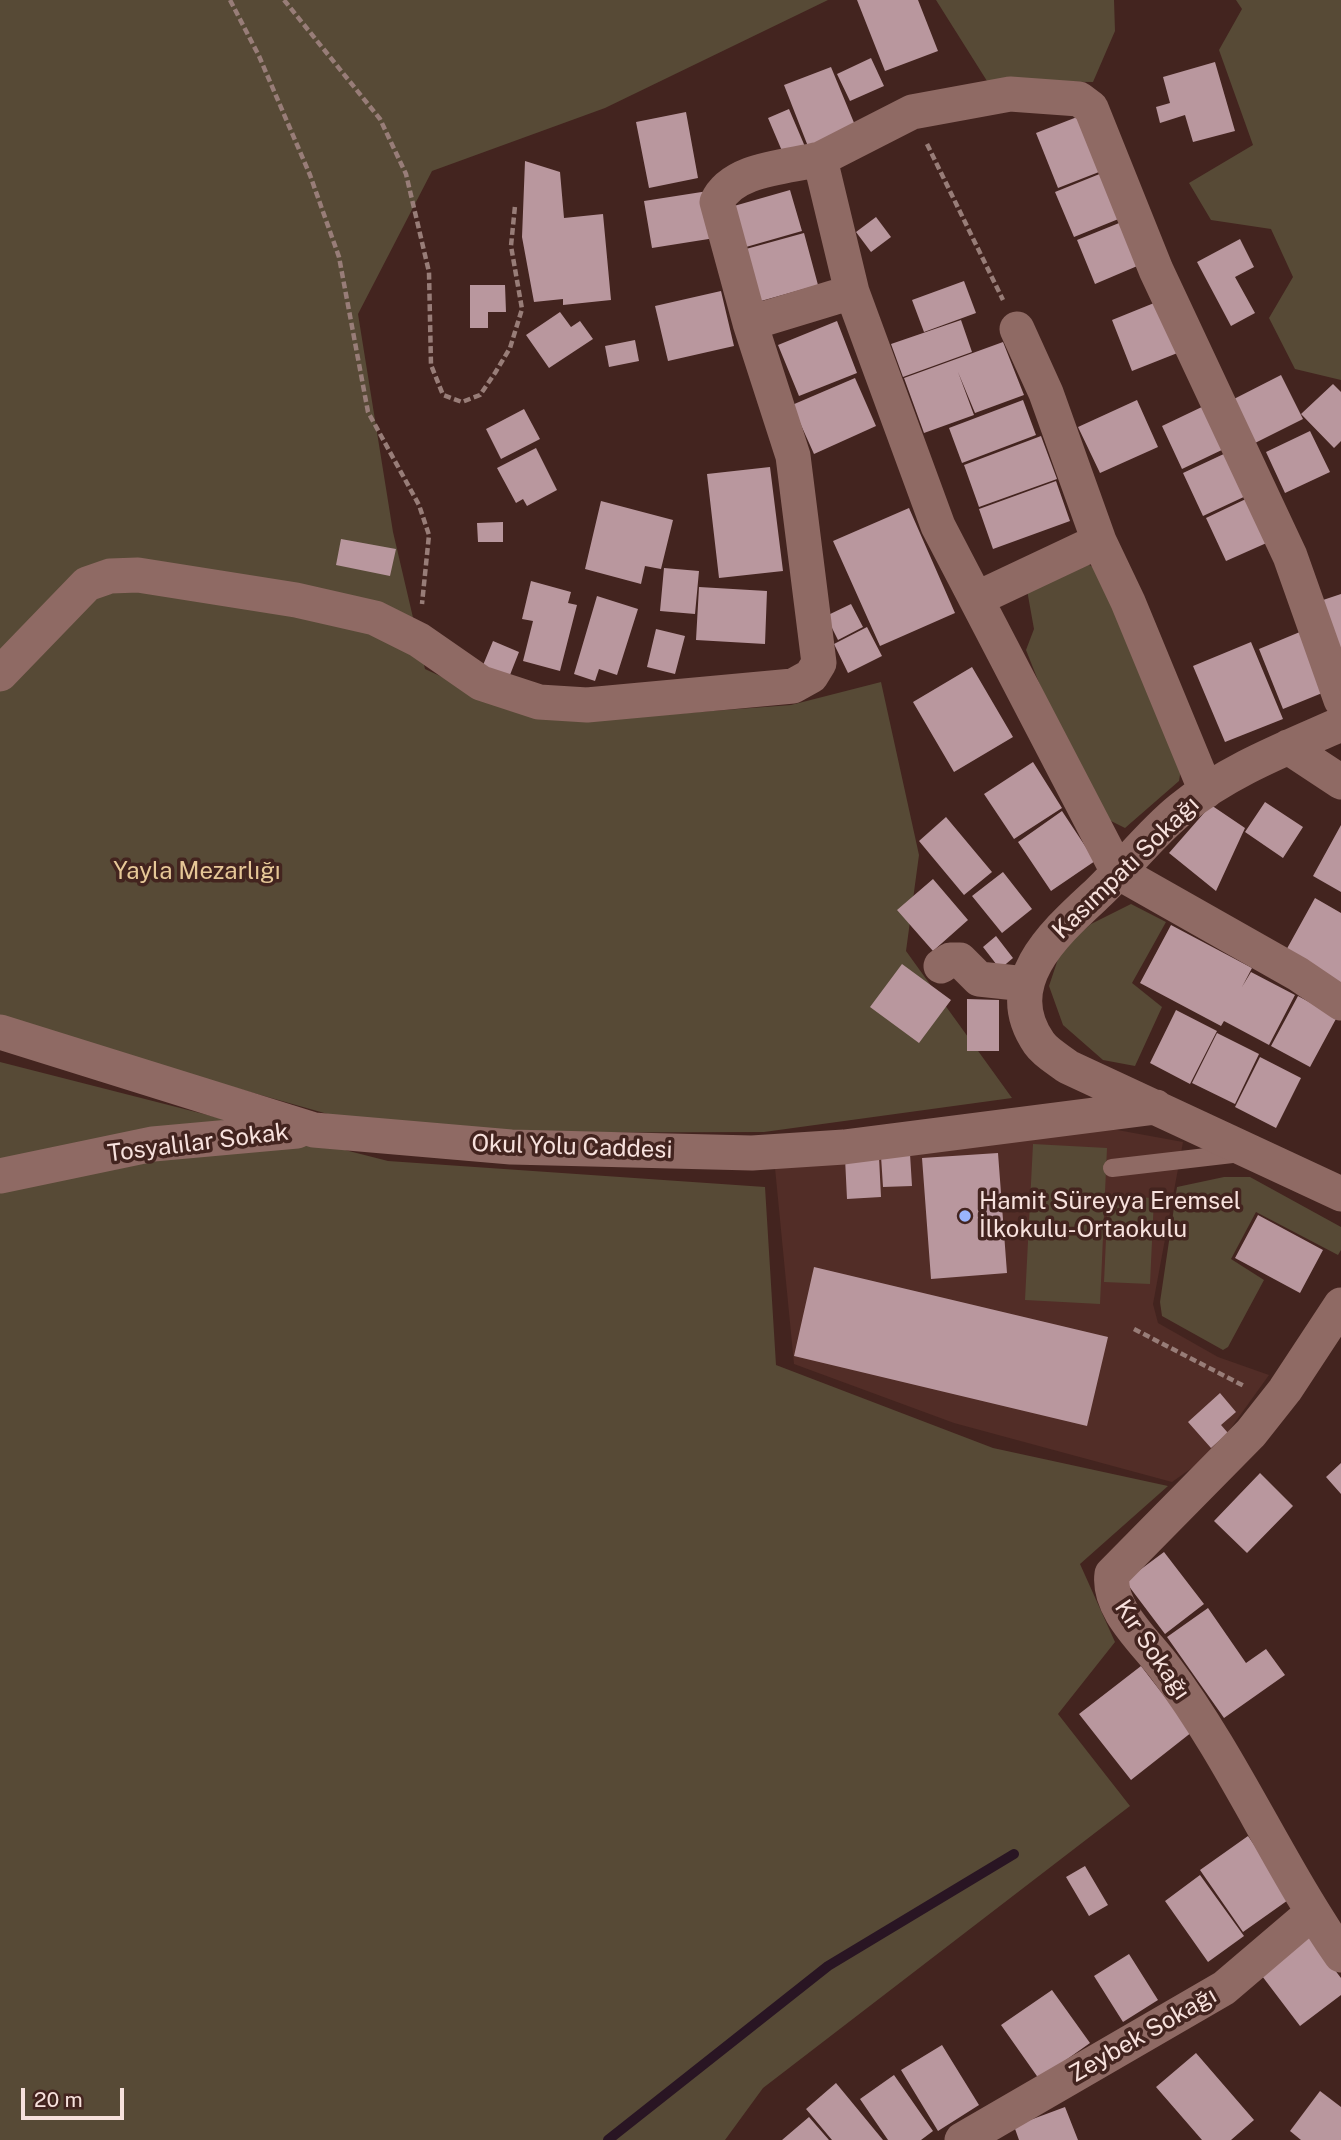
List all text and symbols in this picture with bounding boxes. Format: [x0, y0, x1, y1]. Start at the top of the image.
street label: Kasımpatı Sokağı [1047, 791, 1205, 945]
park label: Yayla Mezarlığı [113, 858, 281, 886]
street label: Tosyalılar Sokak [106, 1118, 290, 1168]
street label: Okul Yolu Caddesi [471, 1129, 673, 1165]
place label: Hamit Süreyya Eremsel İlkokulu-Ortaokulu [979, 1188, 1241, 1244]
marker: Hamit Süreyya Eremsel İlkokulu-Ortaokulu [957, 1208, 973, 1224]
street label: Kır Sokağı [1108, 1595, 1196, 1705]
street label: Zeybek Sokağı [1064, 1981, 1222, 2089]
scale bar [24, 2074, 128, 2118]
text: 20 m [34, 2087, 83, 2112]

